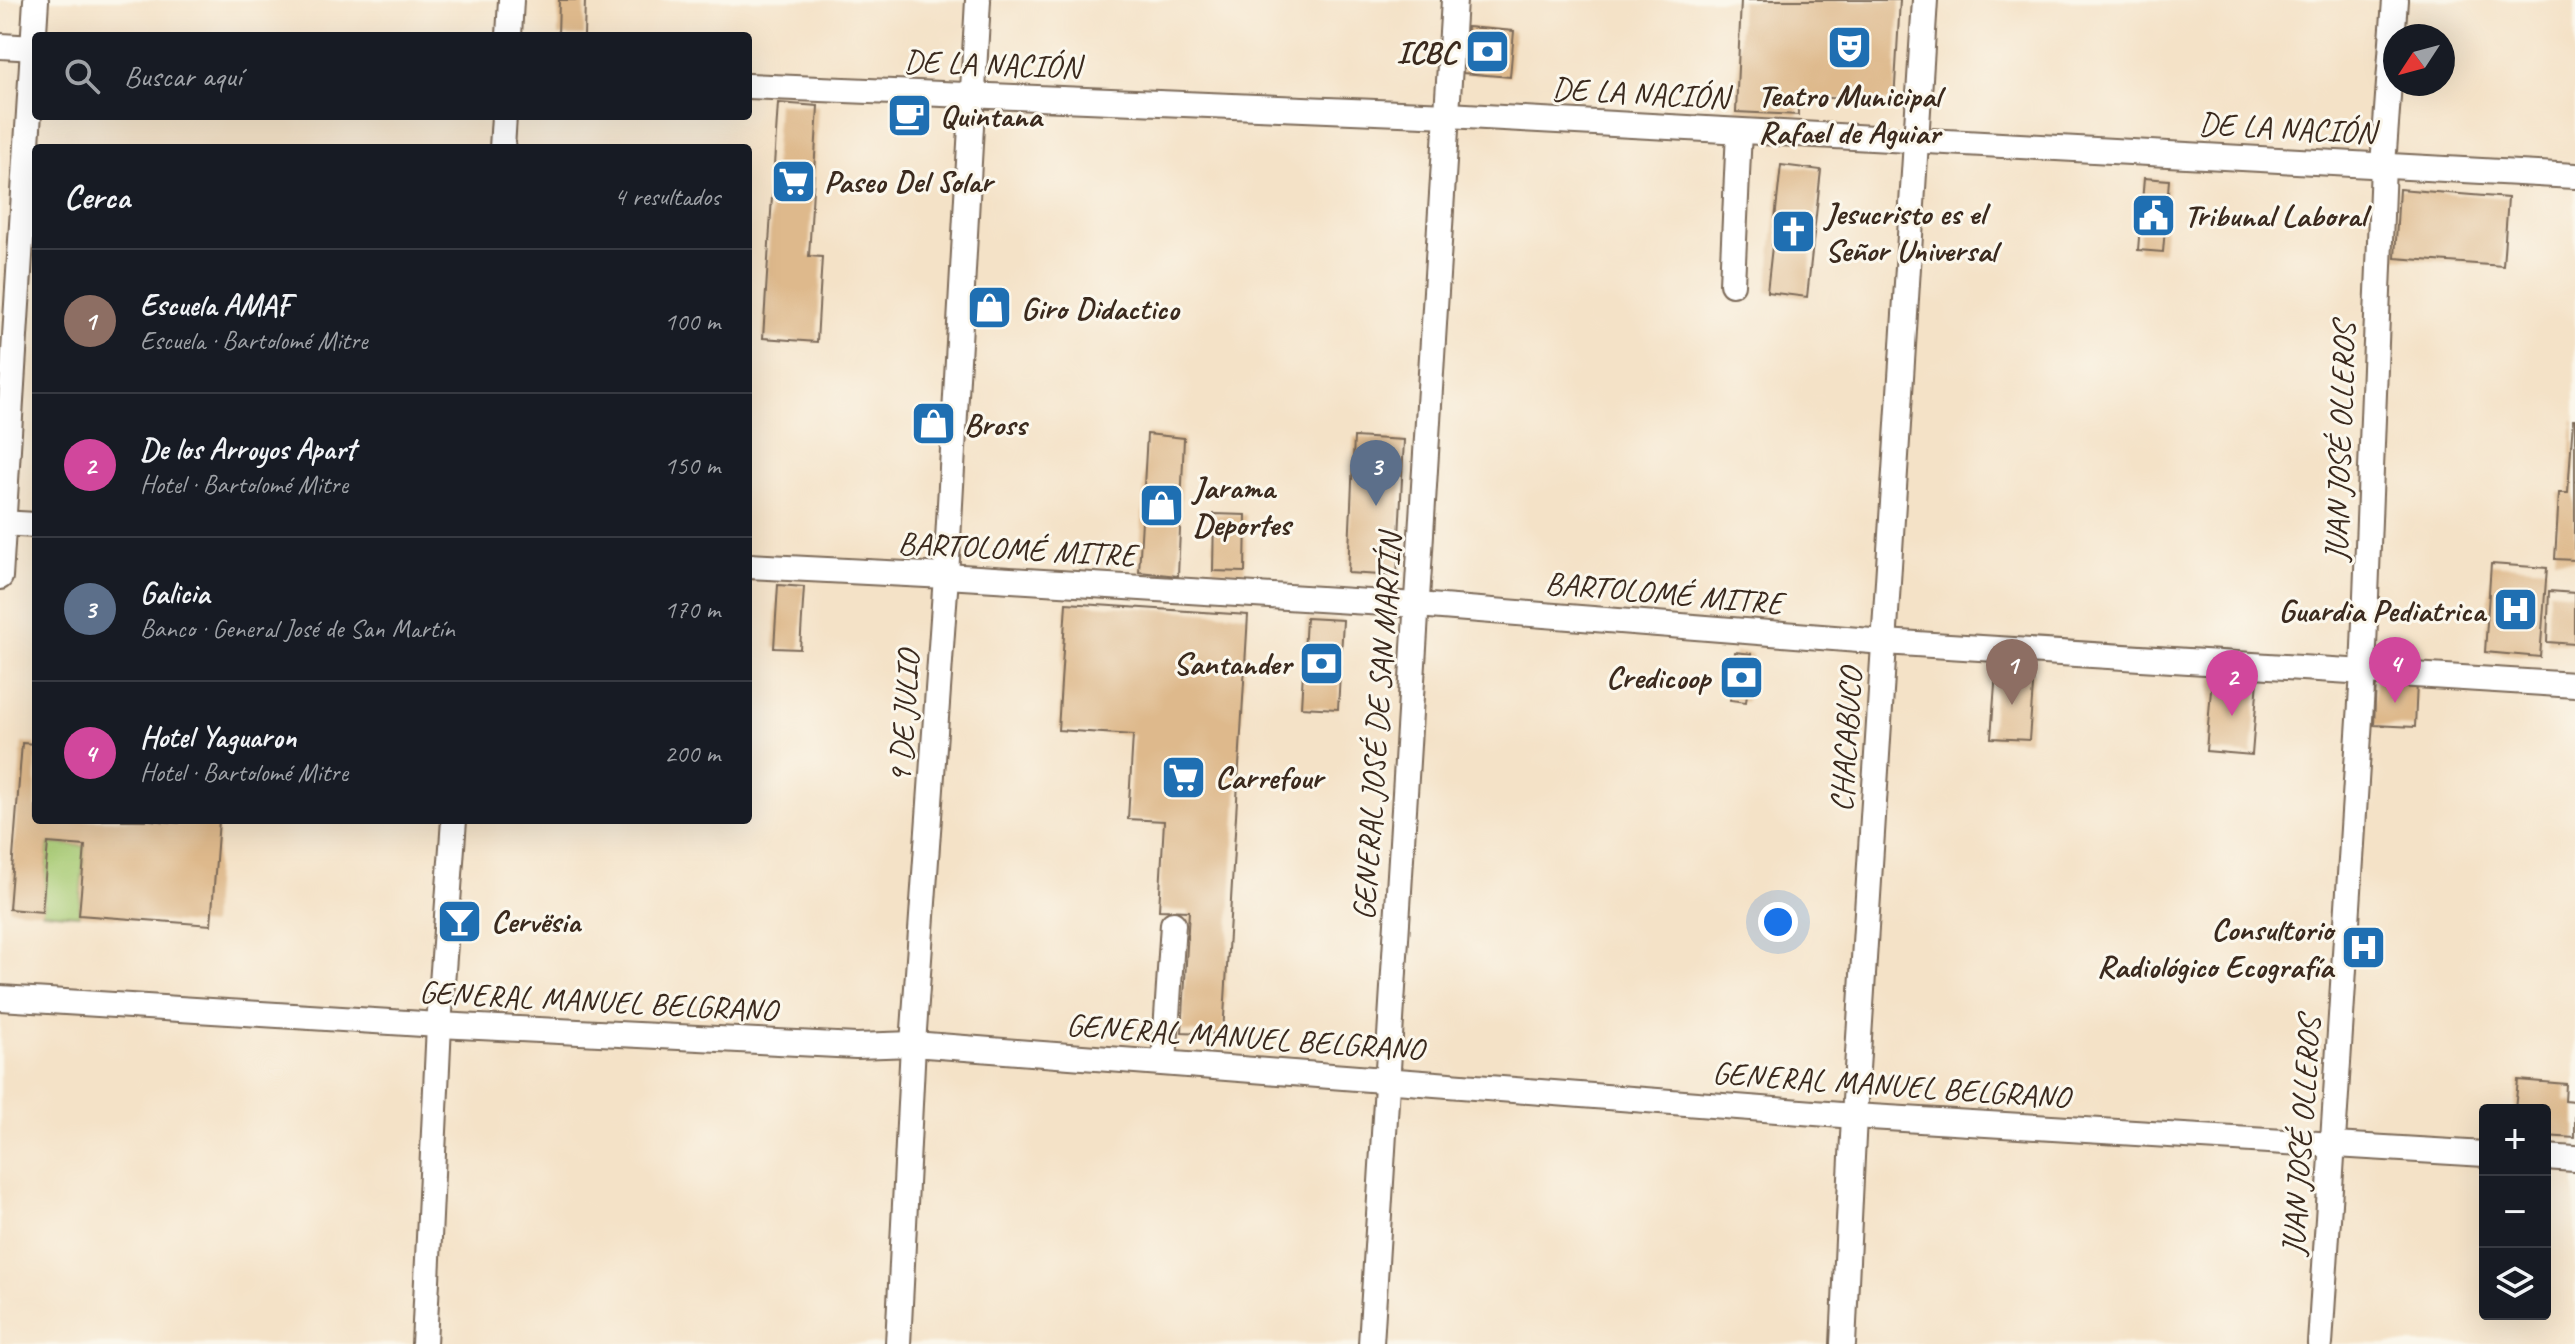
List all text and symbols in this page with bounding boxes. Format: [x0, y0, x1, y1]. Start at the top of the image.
theatre icon: Teatro Municipal Rafael de Aguiar [1825, 24, 1873, 72]
north arrow [2383, 24, 2455, 96]
bank icon: ICBC [1464, 28, 1512, 76]
search box [32, 32, 752, 120]
place label: ICBC [1396, 32, 1461, 73]
street label: DE LA NACIÓN [903, 40, 1086, 88]
icon: search [60, 54, 104, 98]
text: Buscar aquí [124, 57, 242, 95]
street label: DE LA NACIÓN [1551, 68, 1734, 118]
place label: Teatro Municipal Rafael de Aguiar [1758, 75, 1947, 153]
cafe icon: Quintana [885, 91, 933, 139]
place label: Quintana [940, 95, 1044, 136]
street label: DE LA NACIÓN [2198, 103, 2381, 153]
supermarket icon: Paseo Del Solar [769, 157, 817, 205]
place label: Paseo Del Solar [824, 161, 996, 202]
text: Cerca [64, 175, 130, 218]
text: 4 resultados [614, 180, 720, 213]
public building icon: Tribunal Laboral [2129, 191, 2177, 239]
place label: Jesucristo es el Señor Universal [1823, 193, 2003, 271]
place label: Tribunal Laboral [2184, 195, 2372, 236]
church icon: Jesucristo es el Señor Universal [1770, 207, 1818, 255]
shop icon: Giro Didactico [966, 284, 1014, 332]
text: Escuela AMAF [140, 286, 291, 324]
place label: Giro Didactico [1021, 288, 1181, 329]
text: 1 [84, 305, 96, 338]
text: 100 m [664, 305, 720, 338]
street label: JUAN JOSÉ OLLEROS [2315, 316, 2365, 564]
text: Escuela · Bartolomé Mitre [140, 324, 367, 357]
shop icon: Bross [909, 400, 957, 448]
place label: Bross [964, 404, 1029, 445]
text: De los Arroyos Apart [140, 430, 356, 468]
pin: 3 [1350, 440, 1402, 506]
text: 2 [84, 449, 96, 482]
text: 150 m [664, 449, 720, 482]
place label: Jarama Deportes [1191, 467, 1293, 545]
text: Hotel · Bartolomé Mitre [140, 468, 348, 501]
shop icon: Jarama Deportes [1138, 481, 1186, 529]
street label: BARTOLOMÉ MITRE [897, 522, 1141, 576]
street label: GENERAL JOSÉ DE SAN MARTÍN [1343, 528, 1411, 922]
street label: BARTOLOMÉ MITRE [1544, 562, 1789, 624]
text: Galicia [140, 574, 209, 612]
hospital icon: Guardia Pediatrica [2492, 586, 2540, 634]
place label: Guardia Pediatrica [2278, 590, 2488, 631]
text: 3 [84, 593, 96, 626]
text: 170 m [664, 593, 720, 626]
text: Banco · General José de San Martín [140, 612, 455, 645]
pin: 4 [2369, 637, 2421, 703]
bank icon: Santander [1298, 639, 1346, 687]
pin: 1 [1986, 639, 2038, 705]
place label: Santander [1173, 643, 1294, 684]
street label: 9 DE JULIO [879, 646, 929, 785]
pin: 2 [2206, 650, 2258, 716]
bank icon: Credicoop [1717, 653, 1765, 701]
place label: Credicoop [1606, 657, 1712, 698]
street label: CHACABUCO [1821, 664, 1872, 813]
text: Hotel Yaguaron [140, 718, 296, 756]
text: 4 [84, 737, 96, 770]
text: 200 m [664, 737, 720, 770]
supermarket icon: Carrefour [1160, 753, 1208, 801]
text: Hotel · Bartolomé Mitre [140, 756, 348, 789]
place label: Carrefour [1215, 757, 1326, 798]
bar icon: Cervësia [436, 897, 484, 945]
place label: Cervësia [491, 901, 583, 942]
your location [1758, 902, 1798, 942]
place label: Consultorio Radiológico Ecografía [2097, 909, 2336, 987]
hospital icon: Consultorio Radiológico Ecografía [2340, 923, 2388, 971]
street label: GENERAL MANUEL BELGRANO [418, 971, 781, 1031]
street label: GENERAL MANUEL BELGRANO [1065, 1004, 1428, 1070]
street label: JUAN JOSÉ OLLEROS [2272, 1009, 2330, 1258]
street label: GENERAL MANUEL BELGRANO [1711, 1052, 2074, 1118]
map controls [2479, 1104, 2551, 1320]
button: + [2479, 1104, 2551, 1176]
button: − [2479, 1176, 2551, 1248]
button: layers [2479, 1248, 2551, 1320]

